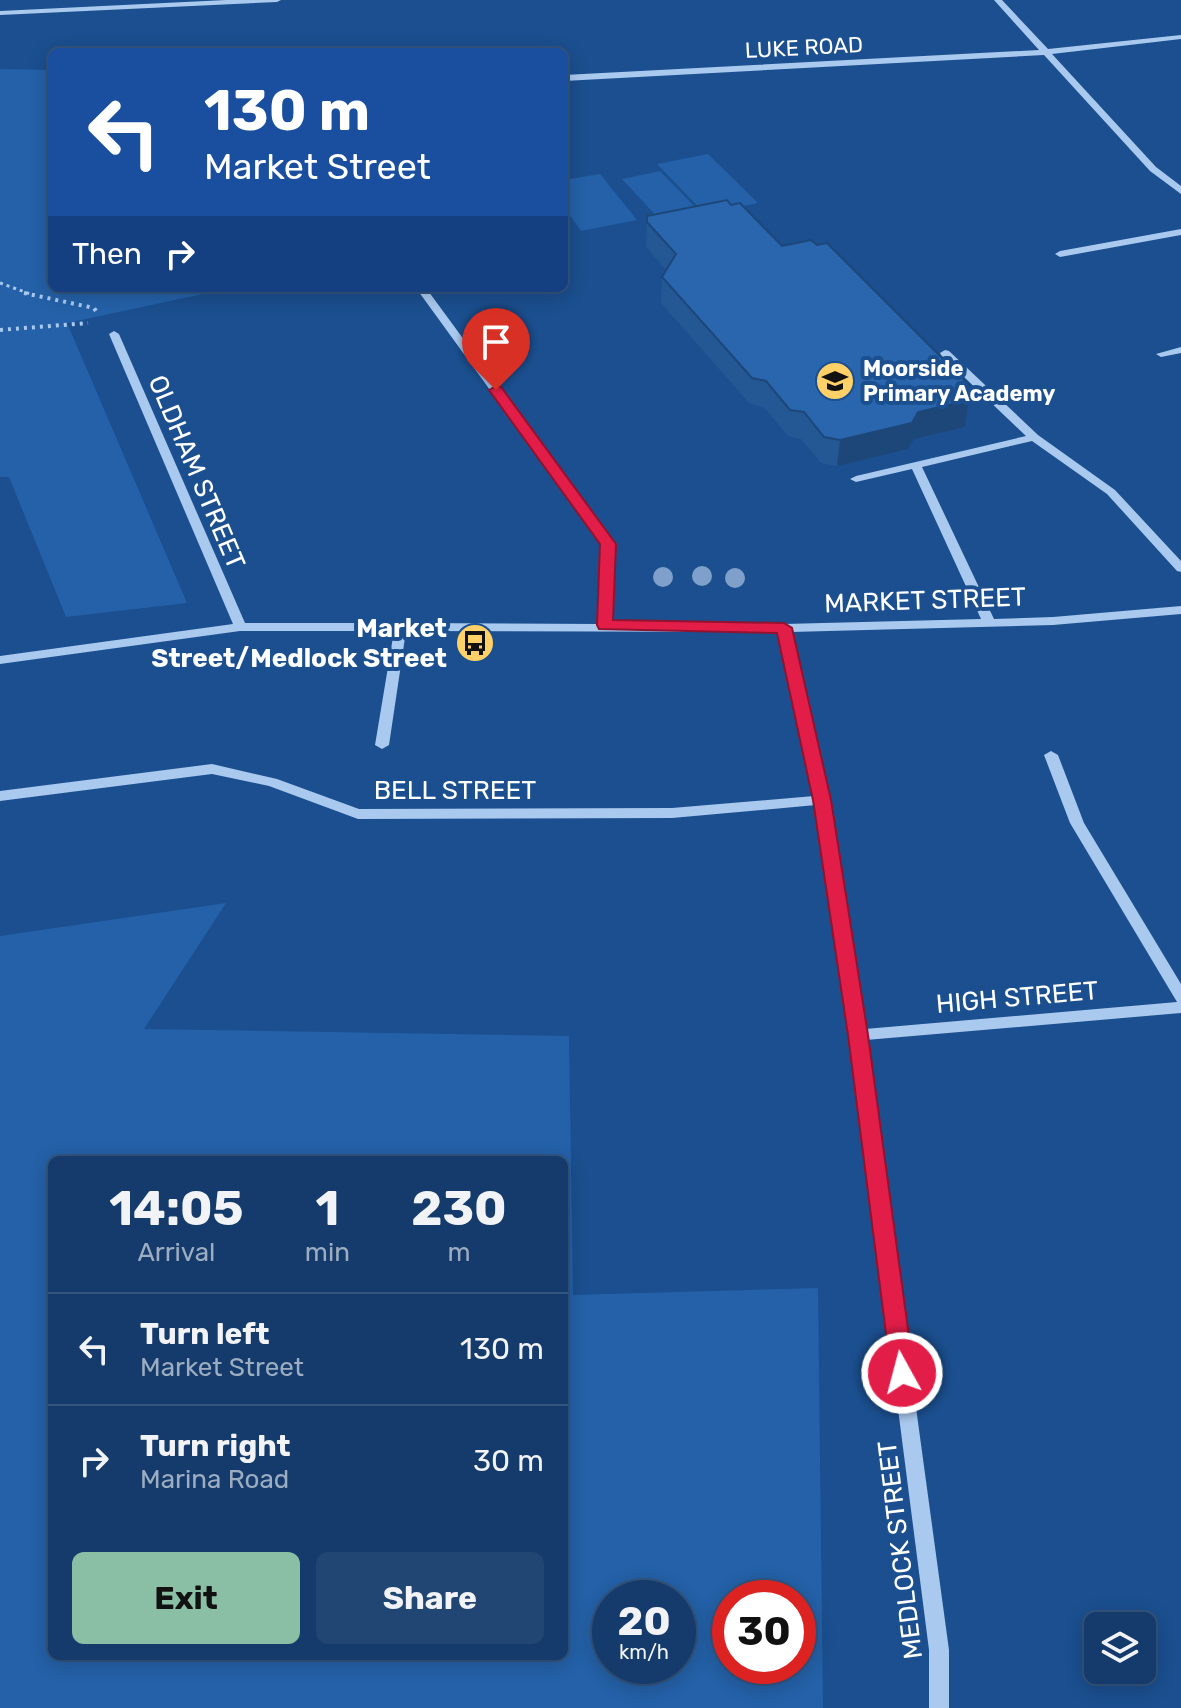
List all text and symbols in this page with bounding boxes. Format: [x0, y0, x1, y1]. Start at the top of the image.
street label: LUKE ROAD [744, 31, 864, 64]
text: 130 m [204, 78, 370, 144]
icon: left [72, 80, 176, 184]
text: Market Street [204, 145, 431, 188]
icon: right [158, 232, 202, 276]
text: Then [72, 236, 142, 272]
pin [462, 308, 530, 390]
icon: arrive [474, 320, 518, 364]
place label: Moorside Primary Academy [863, 355, 1055, 407]
school or university icon: Moorside Primary Academy [814, 360, 856, 402]
street label: OLDHAM STREET [142, 371, 251, 574]
street label: MARKET STREET [824, 581, 1026, 620]
place label: Market Street/Medlock Street [151, 613, 447, 674]
bus stop icon: Market Street/Medlock Street [454, 622, 496, 664]
street label: BELL STREET [374, 775, 536, 806]
street label: HIGH STREET [935, 975, 1100, 1020]
text: 14:05 [109, 1180, 244, 1237]
text: 1 [315, 1180, 339, 1237]
text: 230 [411, 1180, 507, 1237]
text: Arrival [137, 1237, 215, 1268]
text: min [305, 1237, 350, 1268]
text: m [447, 1237, 471, 1268]
text: Turn left [140, 1316, 270, 1352]
icon: left [72, 1327, 116, 1371]
text: 130 m [460, 1331, 544, 1367]
position arrow [860, 1331, 944, 1415]
text: Market Street [140, 1352, 304, 1383]
text: Turn right [140, 1428, 291, 1464]
icon: right [72, 1439, 116, 1483]
street label: MEDLOCK STREET [872, 1439, 929, 1661]
text: 30 m [473, 1443, 544, 1479]
text: Marina Road [140, 1464, 289, 1495]
button: Exit [72, 1552, 300, 1644]
button: Share [316, 1552, 544, 1644]
speed limit sign: 30 [712, 1580, 816, 1684]
text: 20 [617, 1598, 671, 1645]
map controls [1084, 1612, 1156, 1684]
button: layers [1084, 1612, 1156, 1684]
text: km/h [619, 1640, 669, 1664]

